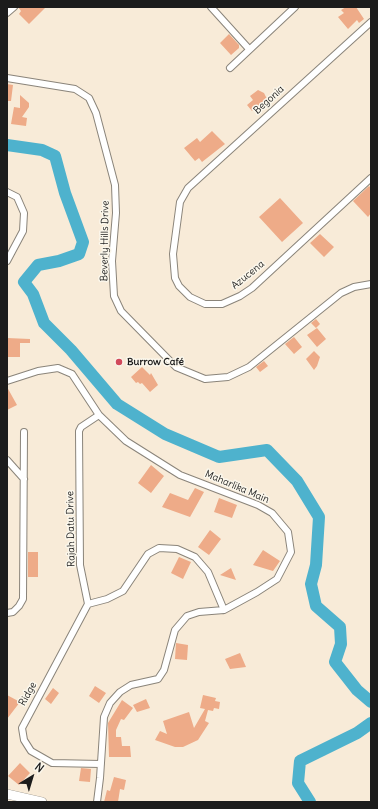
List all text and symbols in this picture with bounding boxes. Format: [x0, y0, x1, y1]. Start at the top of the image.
street label: Begonia [251, 83, 287, 117]
street label: Beverly Hills Drive [98, 200, 112, 282]
street label: Azucena [229, 258, 267, 292]
place label: Burrow Café [127, 356, 184, 368]
marker: Burrow Café [114, 357, 124, 367]
street label: Maharlika Main [203, 468, 271, 506]
street label: Rajah Datu Drive [64, 491, 78, 567]
street label: Ridge [17, 680, 39, 708]
north arrow [12, 757, 52, 797]
text: N [32, 760, 47, 775]

